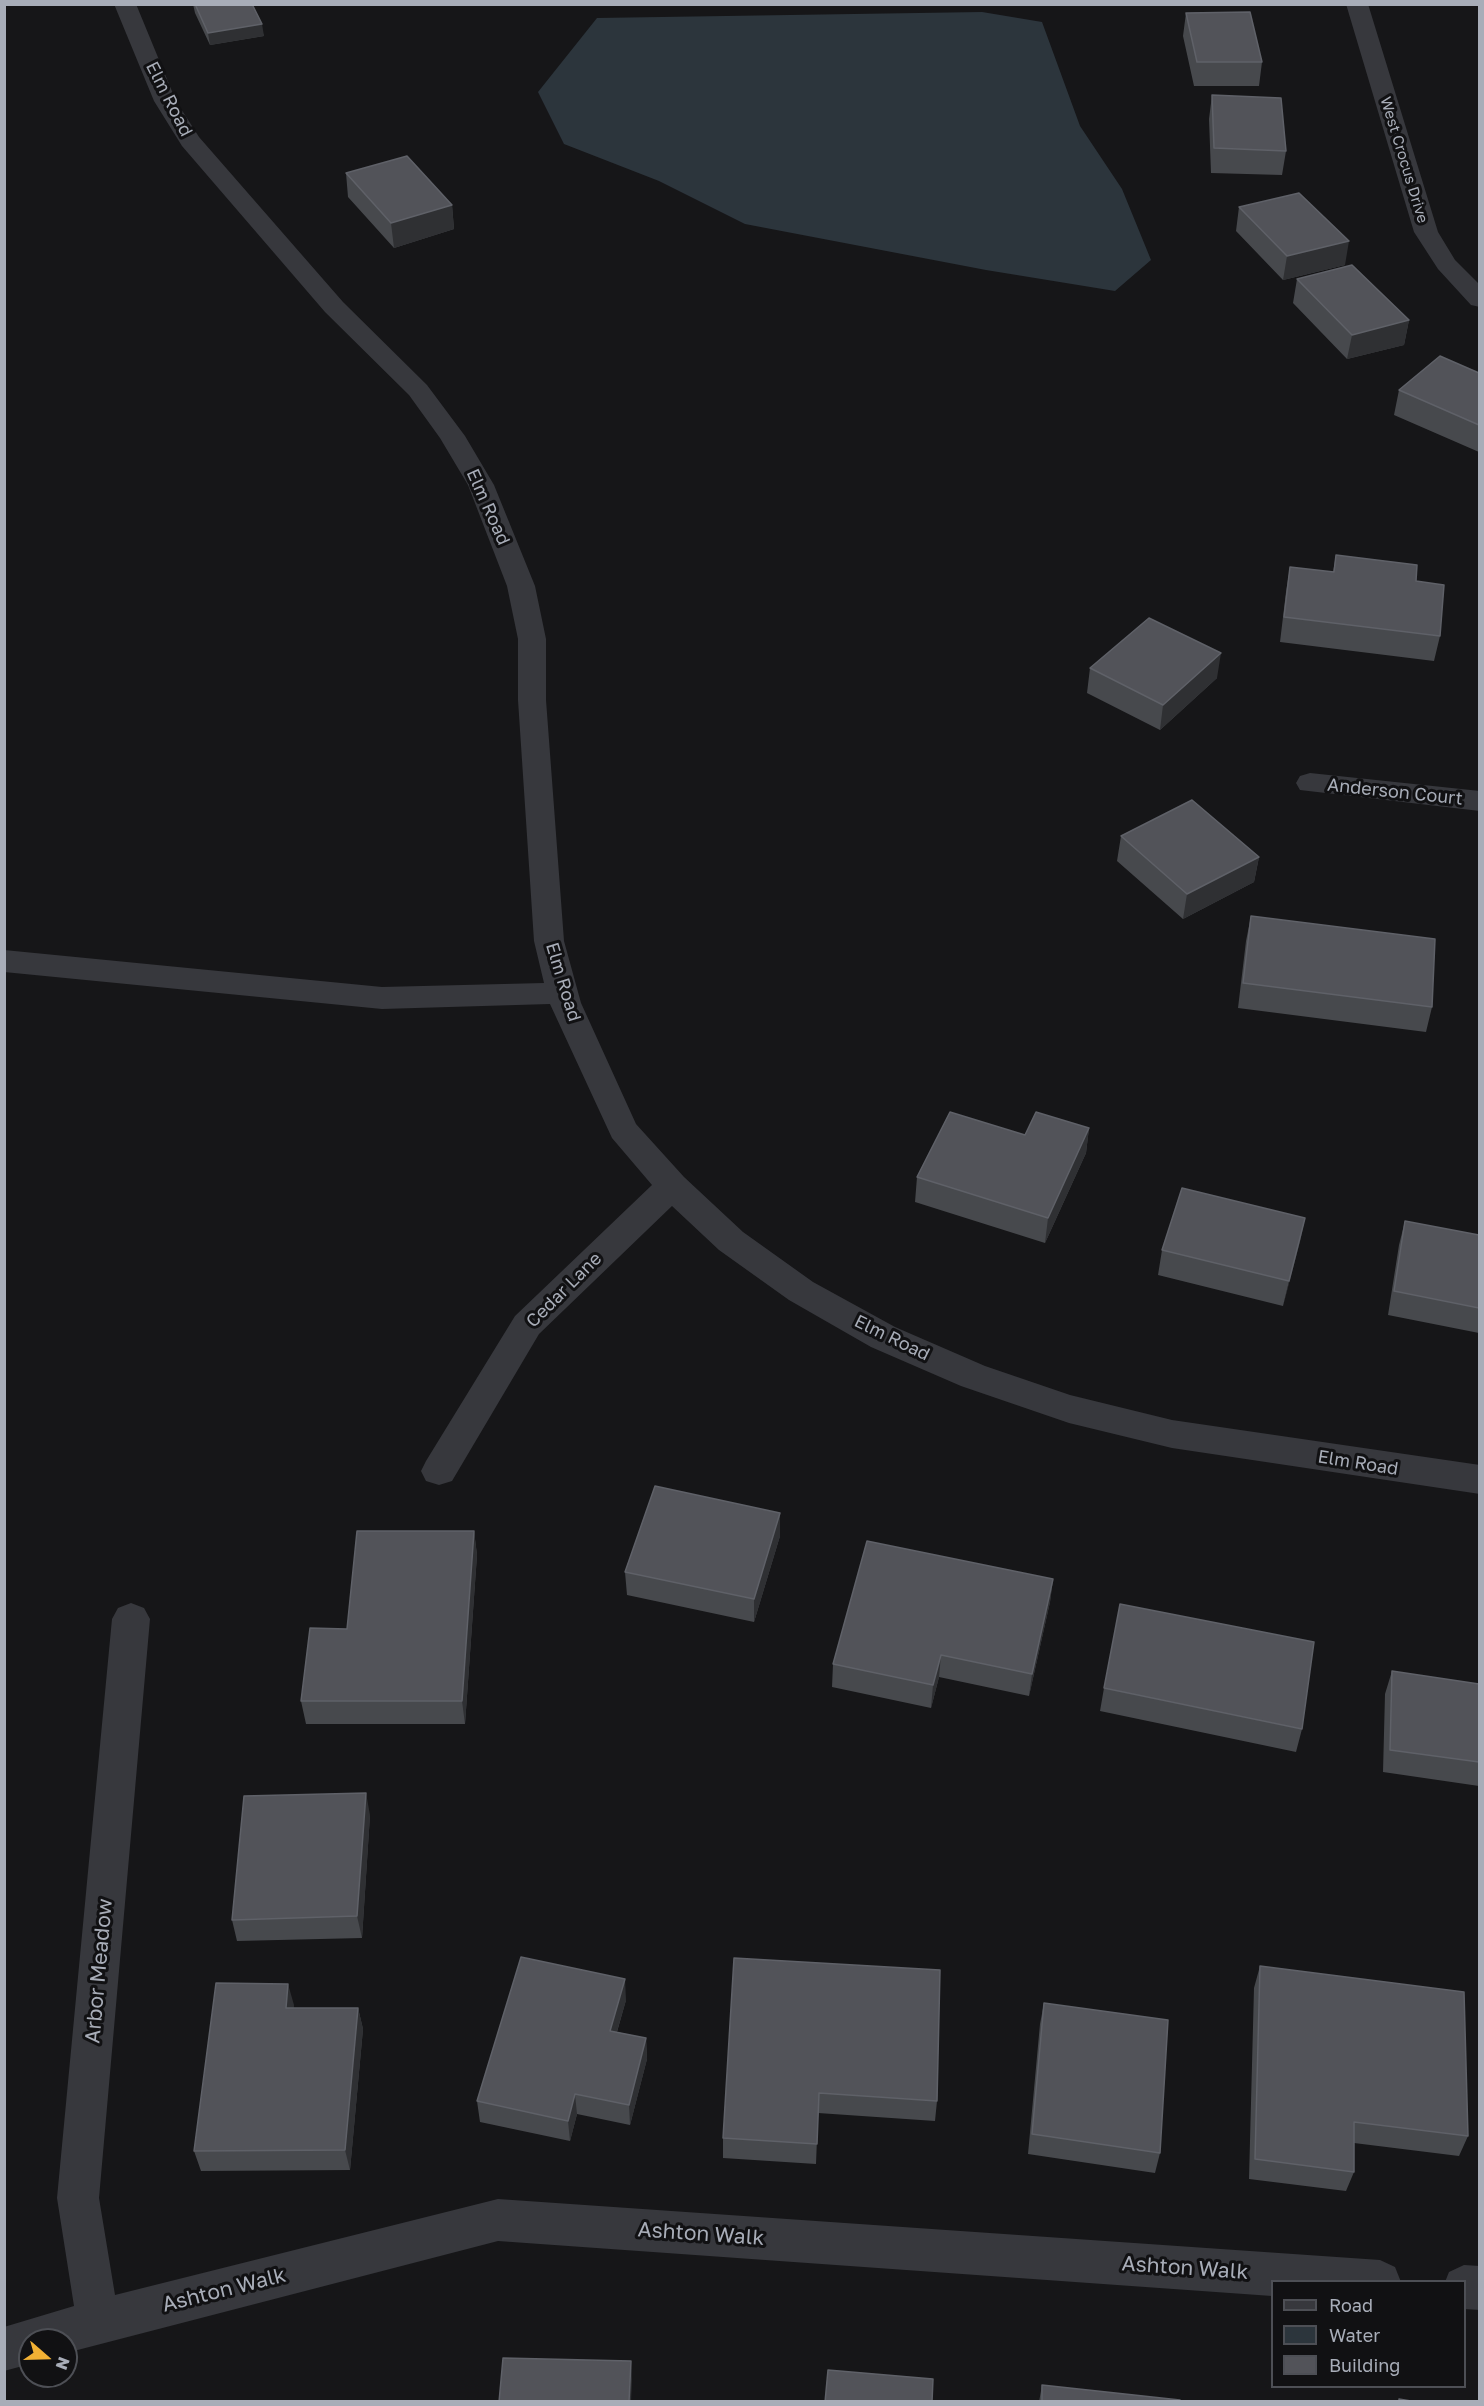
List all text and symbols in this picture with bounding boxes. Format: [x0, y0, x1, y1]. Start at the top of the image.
street label: Elm Road [141, 58, 197, 140]
street label: West Crocus Drive [1376, 95, 1432, 225]
street label: Elm Road [462, 465, 514, 549]
street label: Anderson Court [1326, 774, 1464, 810]
street label: Elm Road [541, 940, 585, 1024]
street label: Cedar Lane [522, 1248, 606, 1332]
street label: Elm Road [851, 1310, 933, 1366]
street label: Elm Road [1316, 1446, 1400, 1480]
street label: Arbor Meadow [80, 1897, 118, 2045]
street label: Ashton Walk [637, 2217, 765, 2251]
street label: Ashton Walk [1121, 2251, 1249, 2285]
street label: Ashton Walk [159, 2262, 289, 2318]
legend [1271, 2280, 1466, 2388]
text: Road [1329, 2294, 1373, 2316]
text: Water [1329, 2324, 1380, 2346]
north arrow [18, 2328, 78, 2388]
text: N [52, 2354, 75, 2373]
text: Building [1329, 2354, 1400, 2376]

